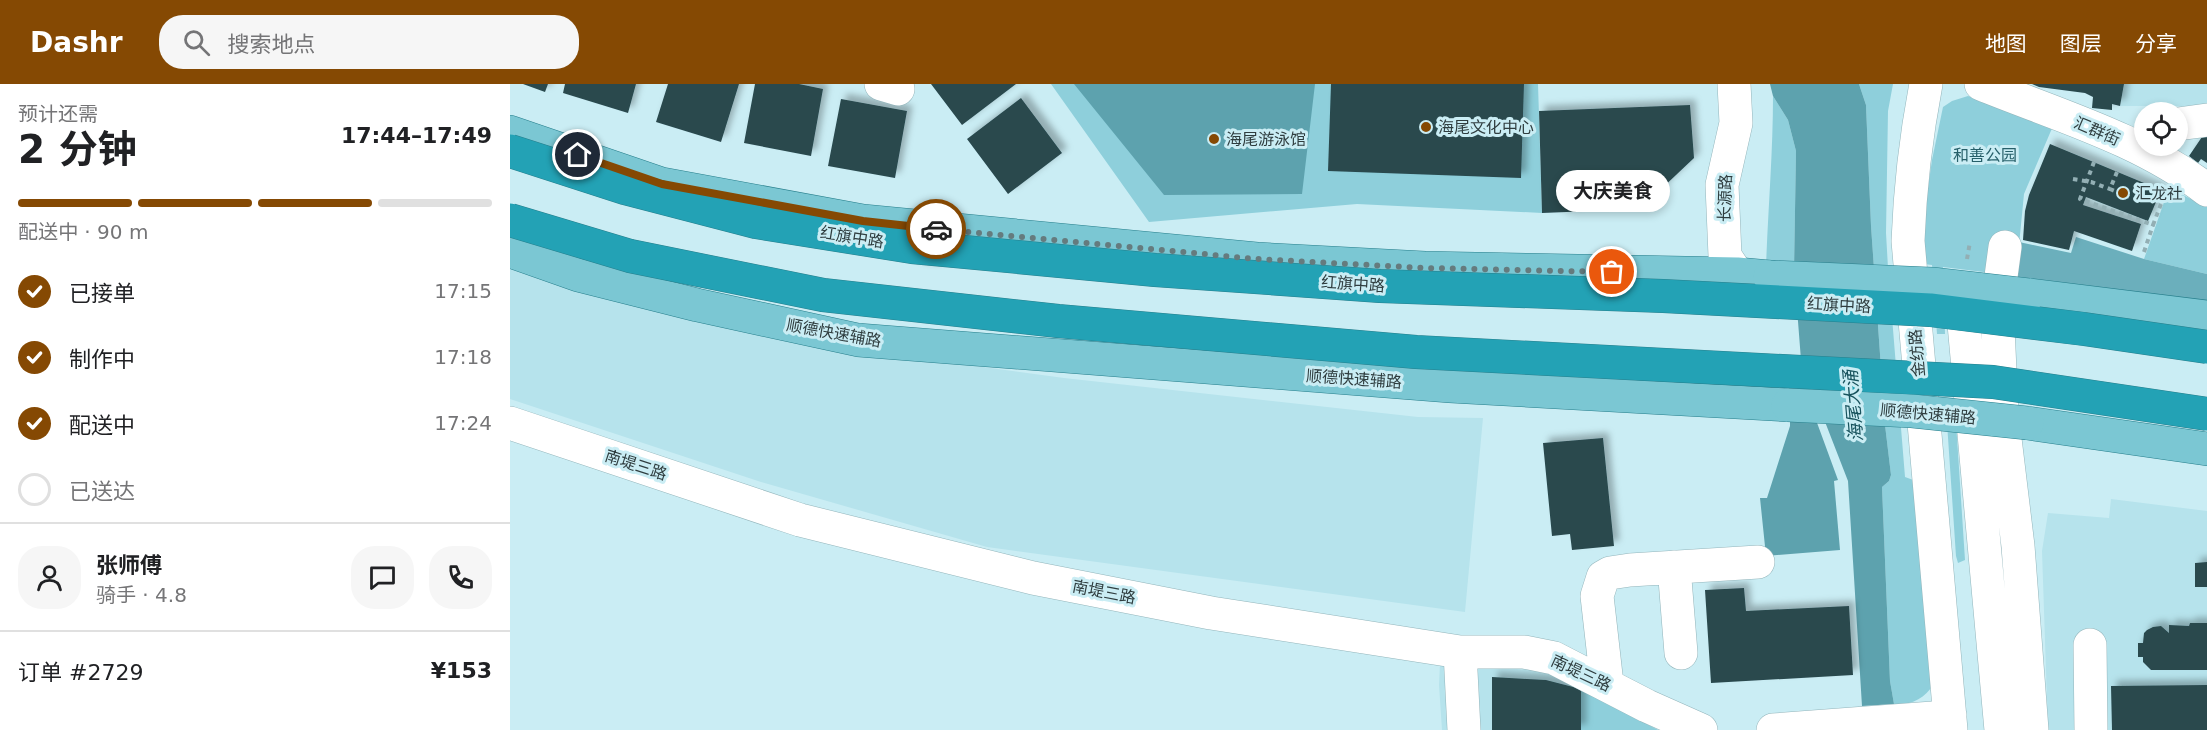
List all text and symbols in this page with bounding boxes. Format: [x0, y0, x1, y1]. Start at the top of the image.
search box [159, 15, 579, 69]
text: Dashr [30, 26, 123, 59]
icon: search [180, 26, 213, 59]
text: 搜索地点 [228, 32, 316, 57]
text: 地图 [1985, 32, 2027, 56]
text: 图层 [2060, 32, 2102, 56]
text: 分享 [2135, 32, 2177, 56]
text: 预计还需 [18, 102, 98, 126]
map controls [2134, 102, 2188, 156]
button: locate [2134, 102, 2188, 156]
street label: 汇群街 [2071, 113, 2123, 149]
place label: 海尾文化中心 [1438, 118, 1534, 137]
marker: 海尾文化中心 [1419, 120, 1433, 134]
text: 17:44–17:49 [341, 123, 492, 148]
text: 2 分钟 [18, 127, 137, 172]
pin [552, 129, 603, 180]
place label: 海尾游泳馆 [1226, 130, 1306, 149]
marker: 海尾游泳馆 [1207, 132, 1221, 146]
icon: home [561, 138, 594, 171]
park label: 和善公园 [1953, 146, 2017, 165]
callout: 大庆美食 [1555, 170, 1669, 212]
street label: 长源路 [1715, 174, 1735, 222]
text: 大庆美食 [1573, 179, 1653, 203]
place label: 汇龙社 [2135, 184, 2183, 203]
marker: 汇龙社 [2116, 186, 2130, 200]
courier [906, 199, 966, 259]
icon: car [920, 213, 953, 246]
text: 配送中 · 90 m [18, 220, 148, 244]
street label: 红旗中路 [819, 223, 885, 251]
pin [1586, 246, 1637, 297]
icon: bag [1595, 255, 1628, 288]
street label: 红旗中路 [1320, 272, 1386, 296]
icon: check [18, 275, 51, 308]
text: 17:15 [434, 279, 492, 303]
text: 已接单 [69, 281, 135, 306]
street label: 红旗中路 [1807, 294, 1871, 316]
street label: 顺德快速辅路 [785, 315, 883, 351]
street label: 金纺路 [1905, 328, 1929, 378]
icon: check [18, 341, 51, 374]
text: 17:18 [434, 345, 492, 369]
text: 制作中 [69, 347, 135, 372]
street label: 顺德快速辅路 [1305, 366, 1403, 392]
water label: 海尾大涌 [1839, 367, 1867, 443]
street label: 顺德快速辅路 [1879, 400, 1977, 428]
icon: check [18, 407, 51, 440]
text: 17:24 [434, 411, 492, 435]
text: 配送中 [69, 413, 135, 438]
street label: 南堤三路 [603, 446, 669, 484]
text: 已送达 [69, 479, 135, 504]
button: person [18, 546, 81, 609]
button: chat [351, 546, 414, 609]
button: phone [429, 546, 492, 609]
text: 张师傅 [96, 553, 162, 578]
street label: 南堤三路 [1071, 577, 1137, 607]
text: 骑手 · 4.8 [96, 583, 187, 607]
street label: 南堤三路 [1548, 651, 1614, 695]
text: ¥153 [431, 658, 492, 683]
text: 订单 #2729 [18, 660, 143, 685]

